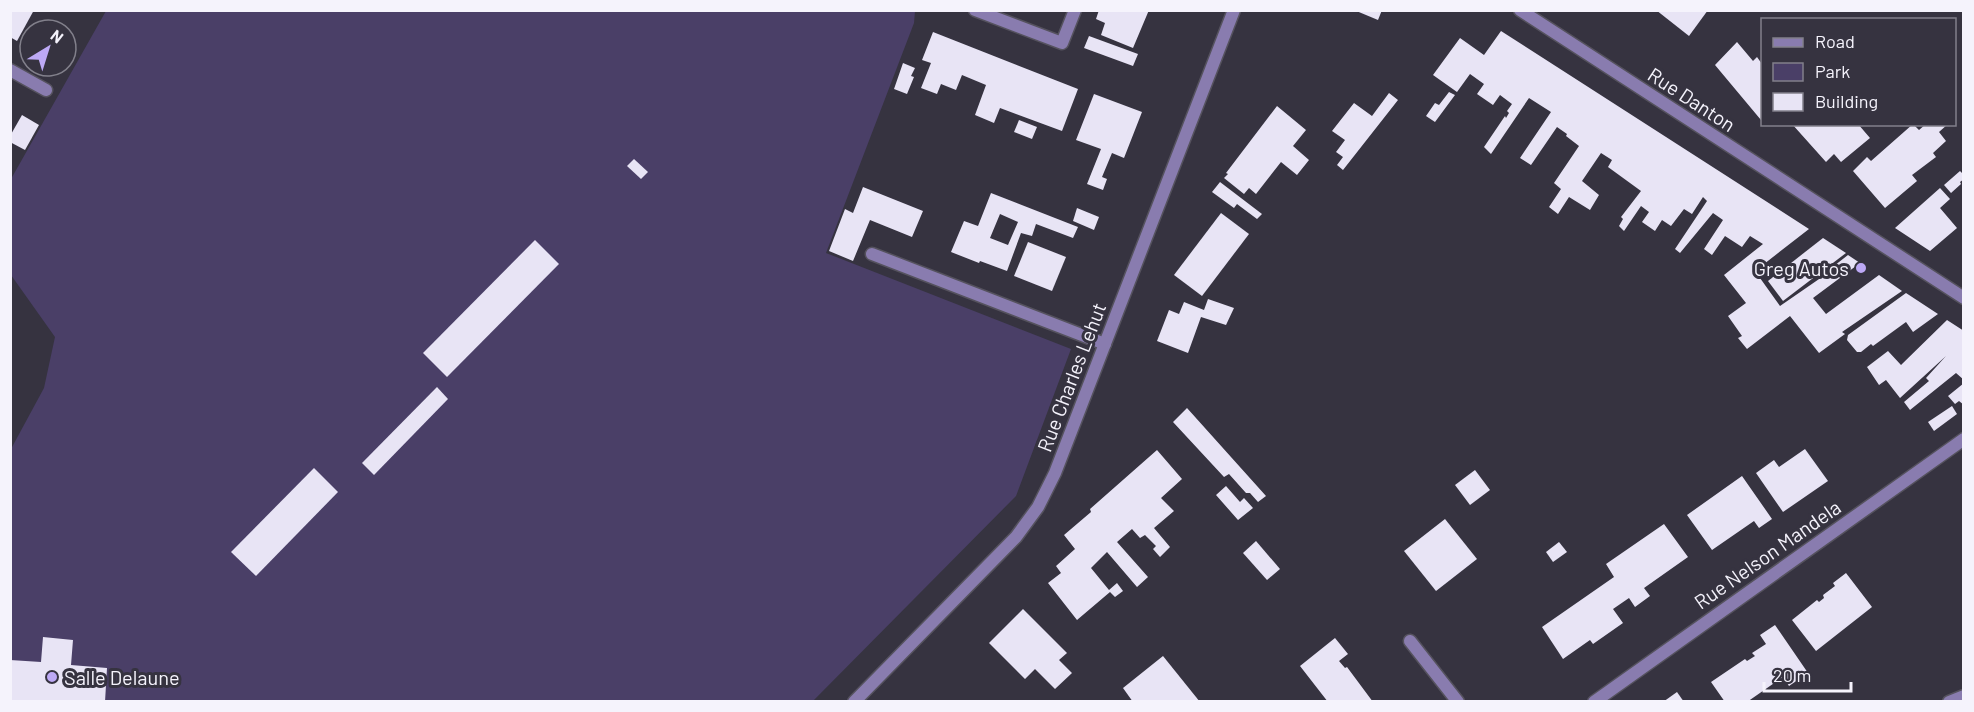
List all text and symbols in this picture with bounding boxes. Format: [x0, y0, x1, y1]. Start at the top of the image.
north arrow [18, 18, 78, 78]
legend [1761, 18, 1956, 126]
text: N [48, 25, 68, 47]
text: Road [1815, 30, 1855, 52]
text: Park [1815, 60, 1850, 82]
street label: Rue Danton [1644, 62, 1740, 136]
text: Building [1815, 90, 1878, 112]
place label: Greg Autos [1754, 256, 1849, 280]
marker: Greg Autos [1854, 261, 1868, 275]
street label: Rue Charles Lehut [1032, 299, 1110, 455]
street label: Rue Nelson Mandela [1689, 494, 1845, 614]
scale bar [1764, 655, 1851, 693]
text: 20 m [1773, 664, 1811, 686]
place label: Salle Delaune [64, 665, 180, 689]
marker: Salle Delaune [45, 670, 59, 684]

